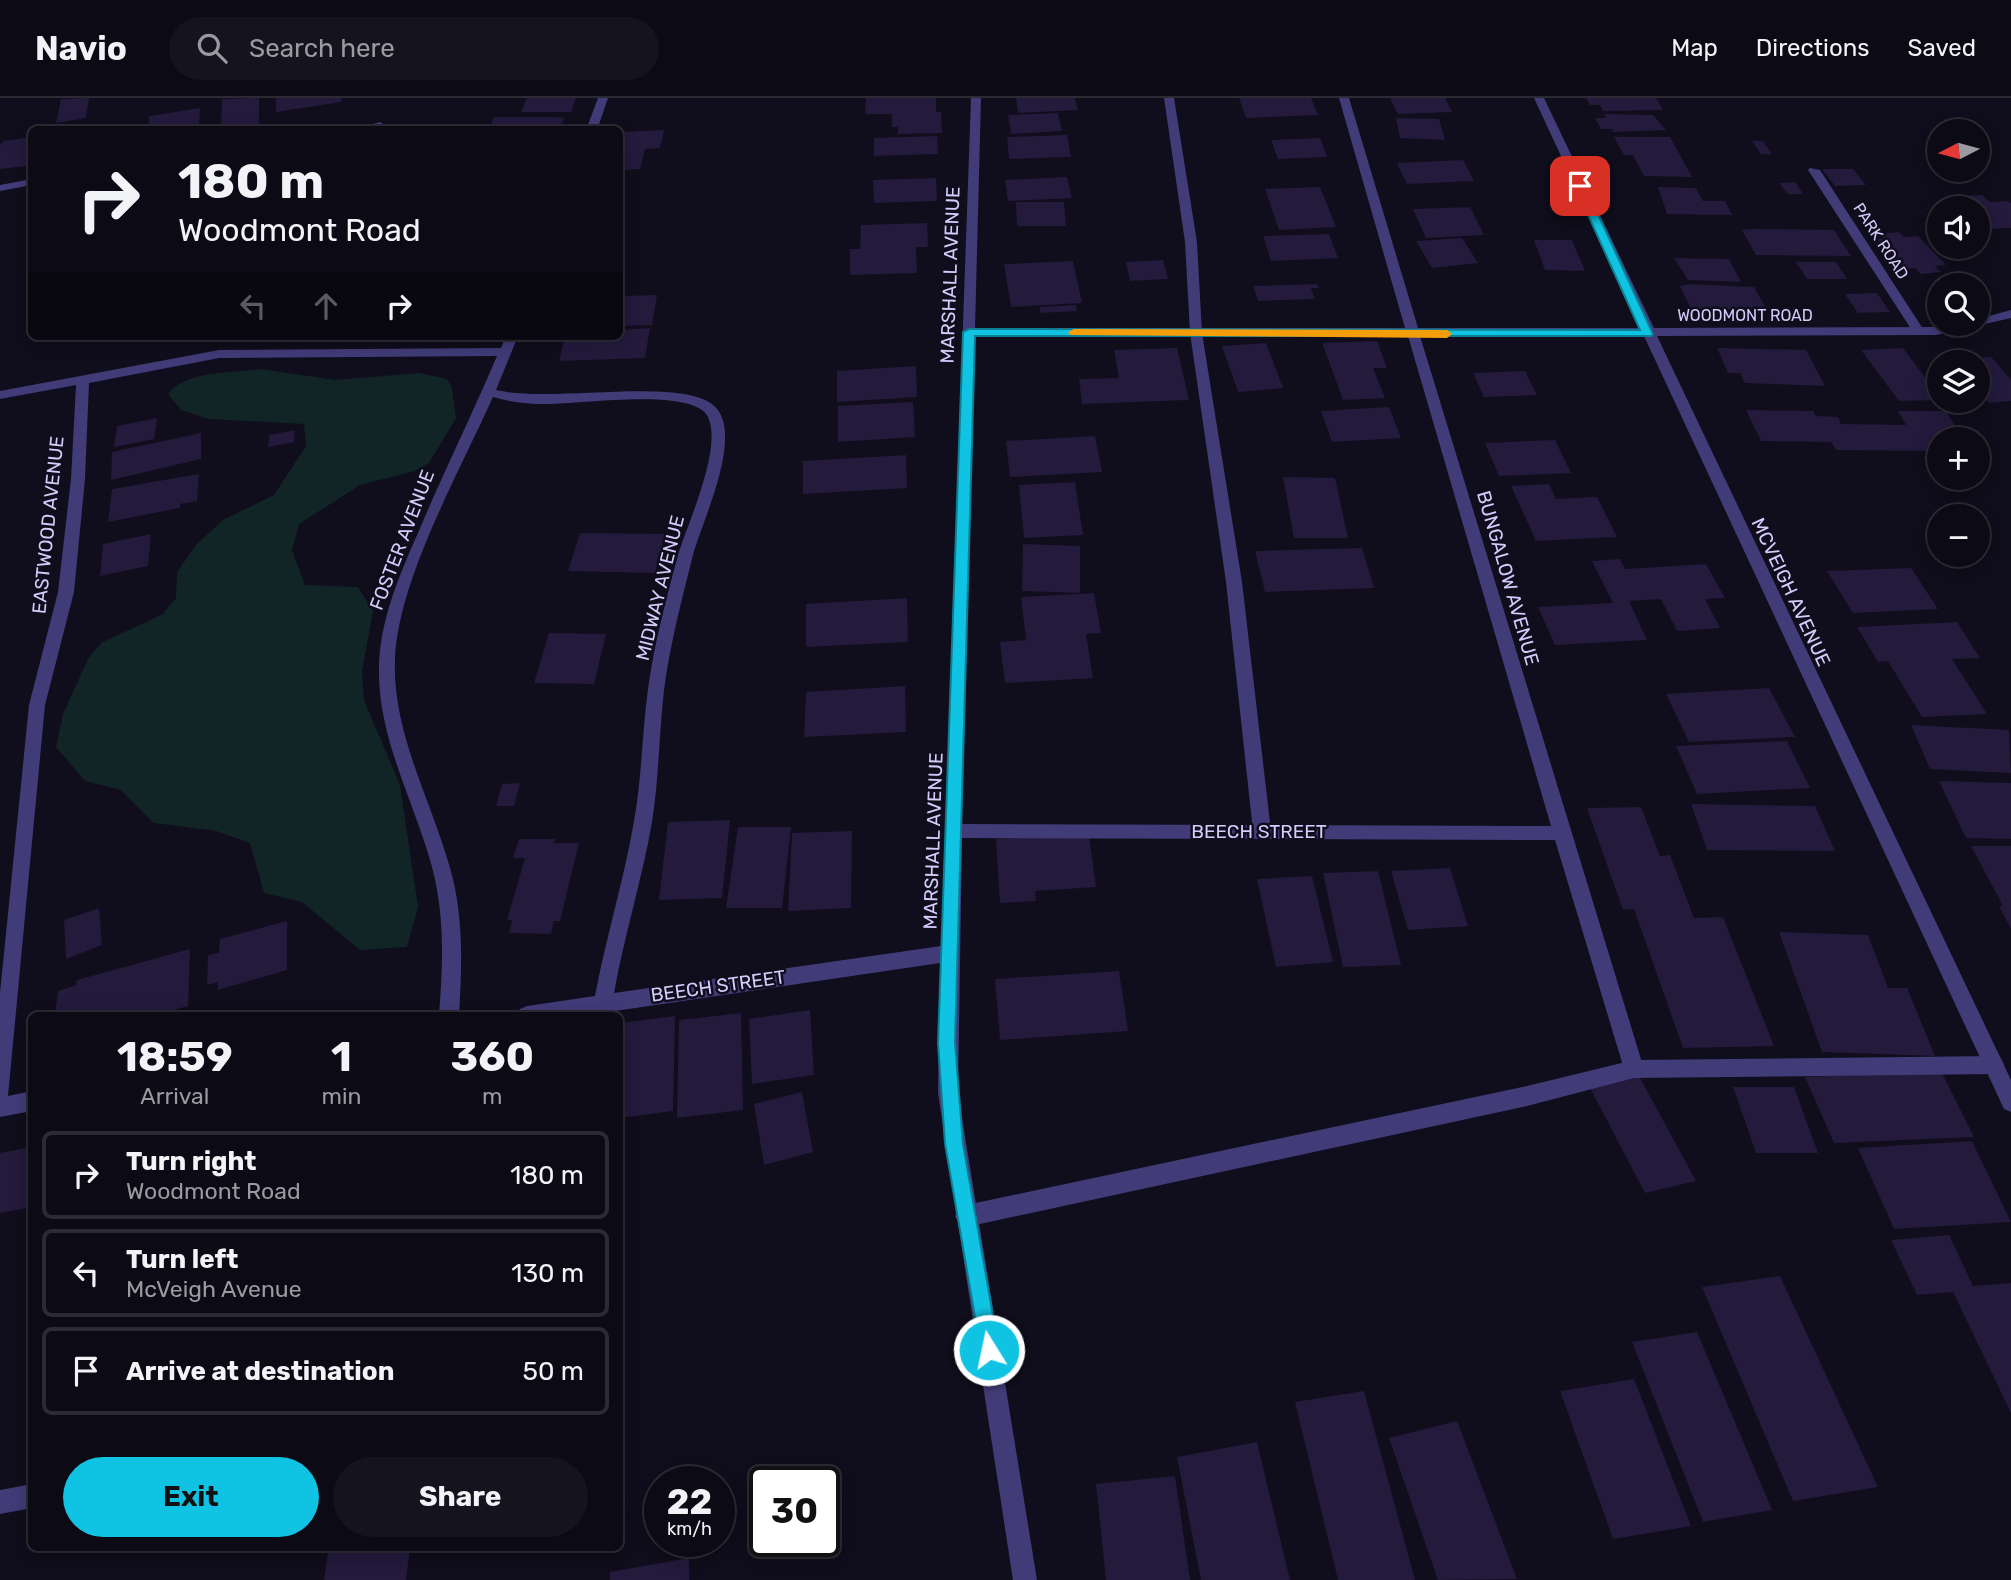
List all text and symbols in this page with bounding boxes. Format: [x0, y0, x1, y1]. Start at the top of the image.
search box [169, 17, 659, 80]
text: Navio [35, 29, 127, 68]
icon: search [193, 29, 231, 67]
text: Search here [249, 33, 395, 64]
text: Map [1671, 34, 1718, 62]
text: Directions [1756, 34, 1869, 62]
text: Saved [1907, 34, 1976, 62]
north arrow [1927, 119, 1990, 182]
map controls [1927, 119, 1990, 567]
text: 180 m [178, 152, 324, 210]
icon: right [63, 154, 154, 245]
pin [1550, 156, 1610, 216]
icon: arrive [1561, 167, 1599, 205]
street label: MARSHALL AVENUE [935, 186, 965, 364]
button: sound [1927, 196, 1990, 259]
street label: PARK ROAD [1849, 199, 1913, 283]
text: Woodmont Road [178, 211, 421, 249]
button: search [1927, 273, 1990, 336]
icon: left [234, 287, 272, 325]
icon: ahead [307, 287, 345, 325]
icon: right [380, 287, 418, 325]
street label: WOODMONT ROAD [1677, 306, 1813, 325]
button: layers [1927, 350, 1990, 413]
button: + [1927, 427, 1990, 490]
street label: EASTWOOD AVENUE [27, 435, 69, 615]
street label: FOSTER AVENUE [365, 467, 439, 613]
street label: BUNGALOW AVENUE [1472, 488, 1544, 668]
button: − [1927, 504, 1990, 567]
street label: MIDWAY AVENUE [631, 513, 689, 663]
street label: MCVEIGH AVENUE [1747, 514, 1835, 670]
street label: MARSHALL AVENUE [918, 752, 948, 930]
street label: BEECH STREET [1191, 820, 1327, 843]
street label: BEECH STREET [649, 965, 787, 1007]
text: 18:59 [117, 1032, 233, 1082]
text: 1 [331, 1032, 352, 1082]
text: 360 [450, 1032, 534, 1082]
text: Arrival [140, 1082, 209, 1110]
text: min [322, 1082, 362, 1110]
text: m [482, 1082, 502, 1110]
text: Turn right [126, 1146, 256, 1177]
icon: right [67, 1156, 105, 1194]
text: 180 m [510, 1160, 584, 1191]
text: Woodmont Road [126, 1177, 301, 1205]
text: Turn left [126, 1244, 238, 1275]
icon: left [67, 1254, 105, 1292]
text: 130 m [511, 1258, 584, 1289]
text: McVeigh Avenue [126, 1275, 302, 1303]
position arrow [952, 1313, 1026, 1387]
icon: arrive [67, 1352, 105, 1390]
text: Arrive at destination [126, 1356, 394, 1387]
text: 50 m [523, 1356, 584, 1387]
button: Exit [63, 1457, 319, 1537]
button: Share [333, 1457, 588, 1537]
speed limit sign: 30 [749, 1466, 840, 1557]
text: 22 [667, 1481, 712, 1523]
text: km/h [667, 1518, 712, 1540]

